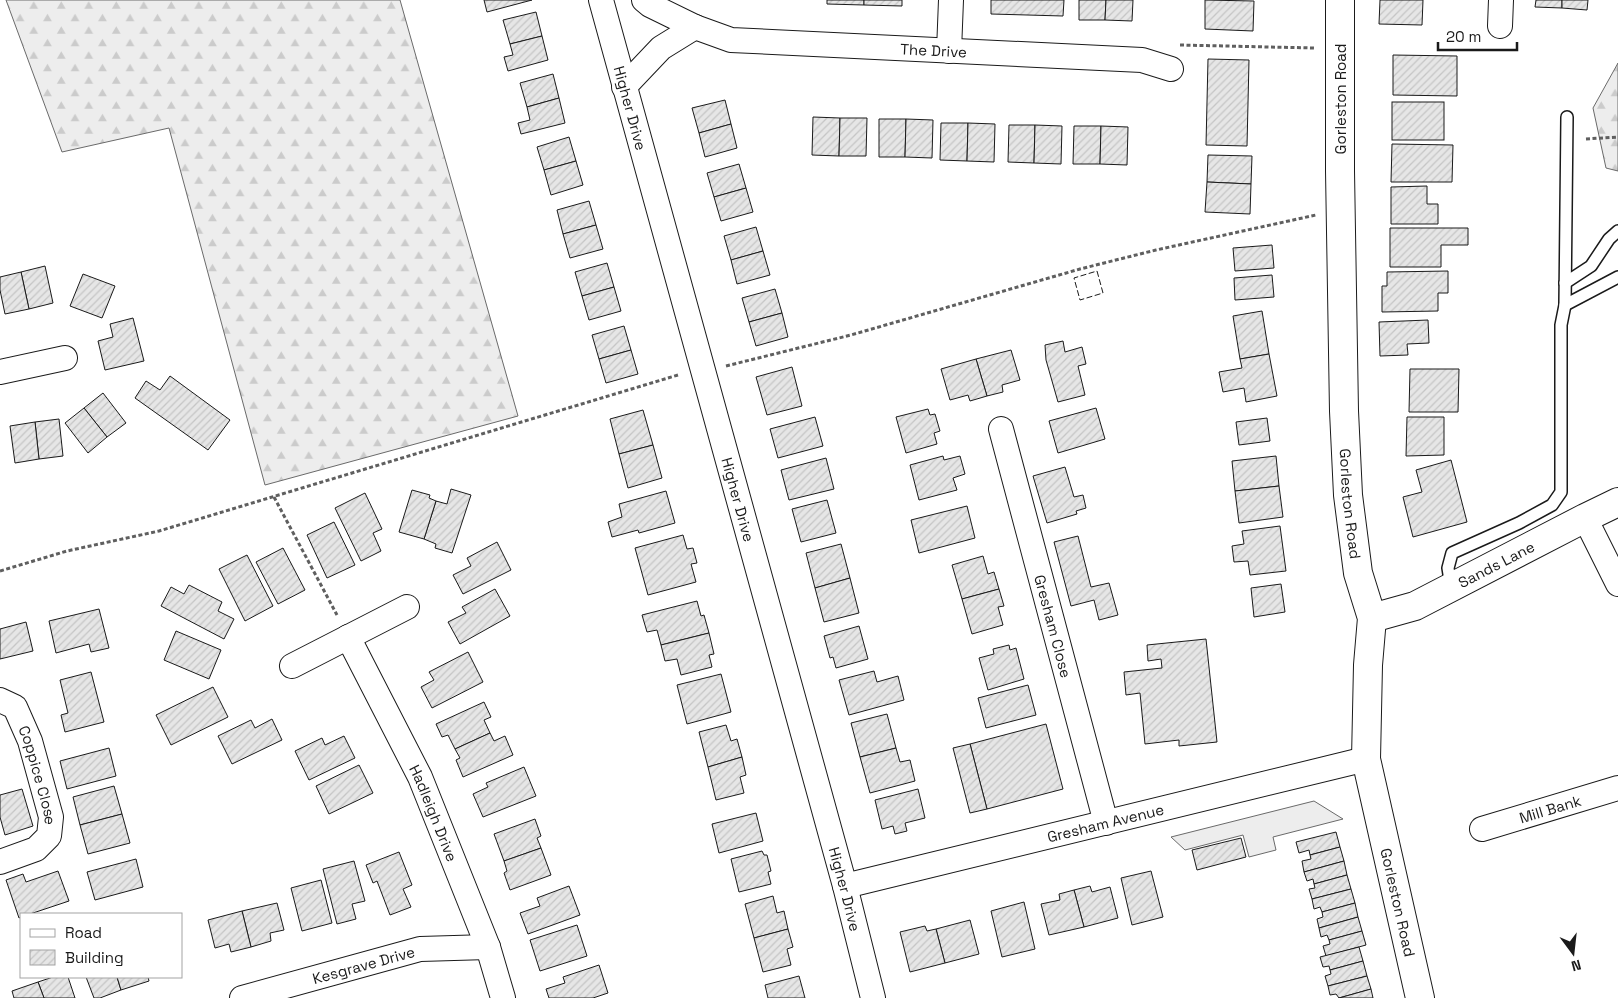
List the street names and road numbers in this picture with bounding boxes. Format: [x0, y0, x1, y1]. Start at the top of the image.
street label: The Drive [900, 39, 967, 61]
street label: Gorleston Road [1331, 44, 1350, 154]
street label: Higher Drive [610, 64, 651, 152]
street label: Gorleston Road [1336, 448, 1366, 560]
street label: Higher Drive [718, 455, 759, 544]
street label: Sands Lane [1455, 536, 1538, 592]
street label: Gresham Close [1031, 572, 1076, 680]
street label: Coppice Close [15, 722, 61, 826]
street label: Hadleigh Drive [406, 761, 462, 864]
street label: Mill Bank [1517, 790, 1583, 827]
street label: Gresham Avenue [1045, 799, 1166, 846]
street label: Higher Drive [825, 845, 865, 933]
street label: Gorleston Road [1377, 846, 1420, 959]
street label: Kesgrave Drive [310, 941, 417, 988]

